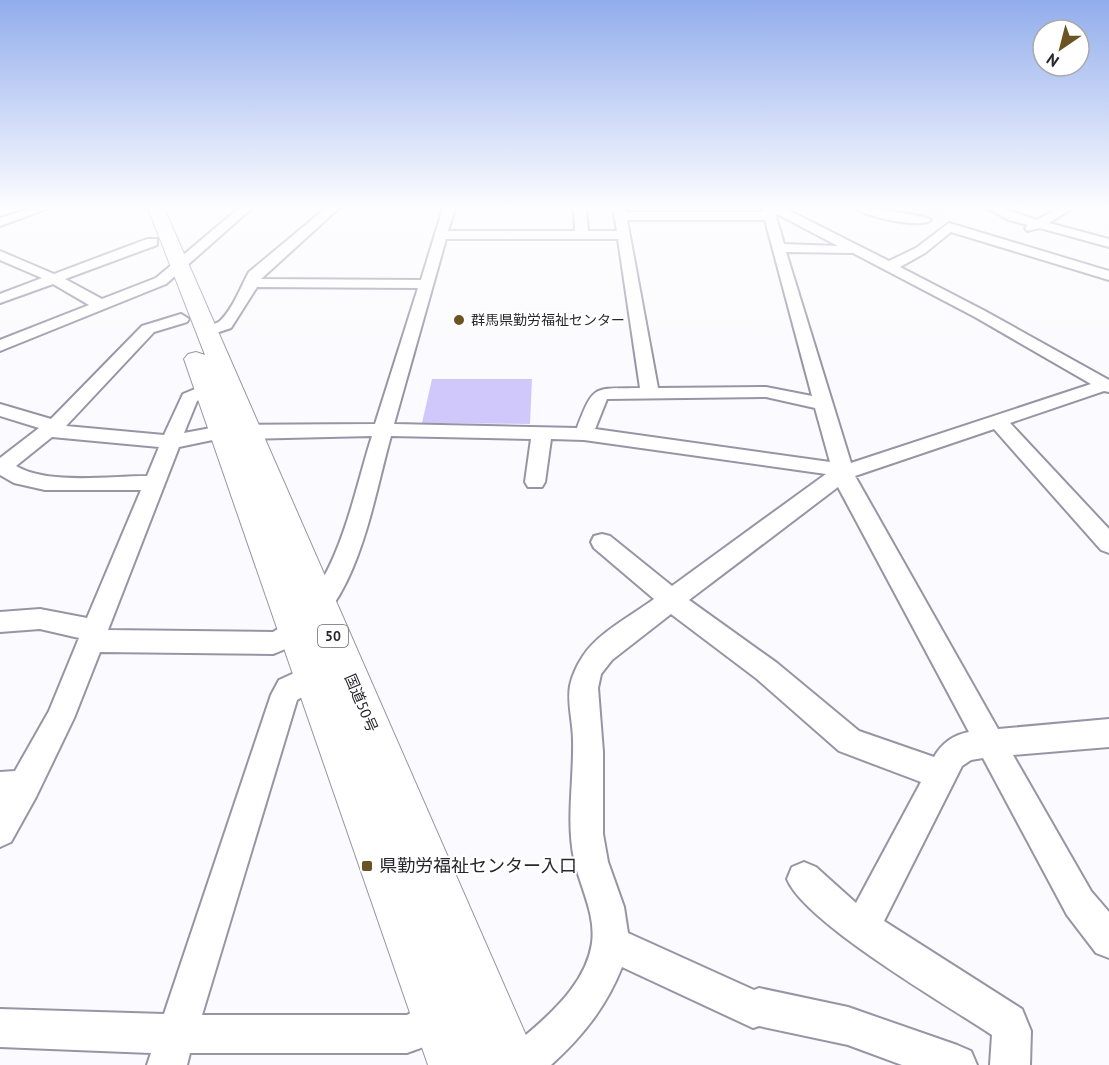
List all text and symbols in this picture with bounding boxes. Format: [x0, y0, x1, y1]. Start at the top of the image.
north arrow [1031, 18, 1091, 78]
text: N [1042, 49, 1062, 71]
place label: 群馬県勤労福祉センター [471, 311, 625, 329]
marker: 群馬県勤労福祉センター [452, 313, 466, 327]
road number: 50 [318, 625, 348, 647]
street label: 国道50号 [341, 671, 382, 735]
place label: 県勤労福祉センター入口 [379, 854, 577, 877]
marker: 県勤労福祉センター入口 [360, 859, 374, 873]

